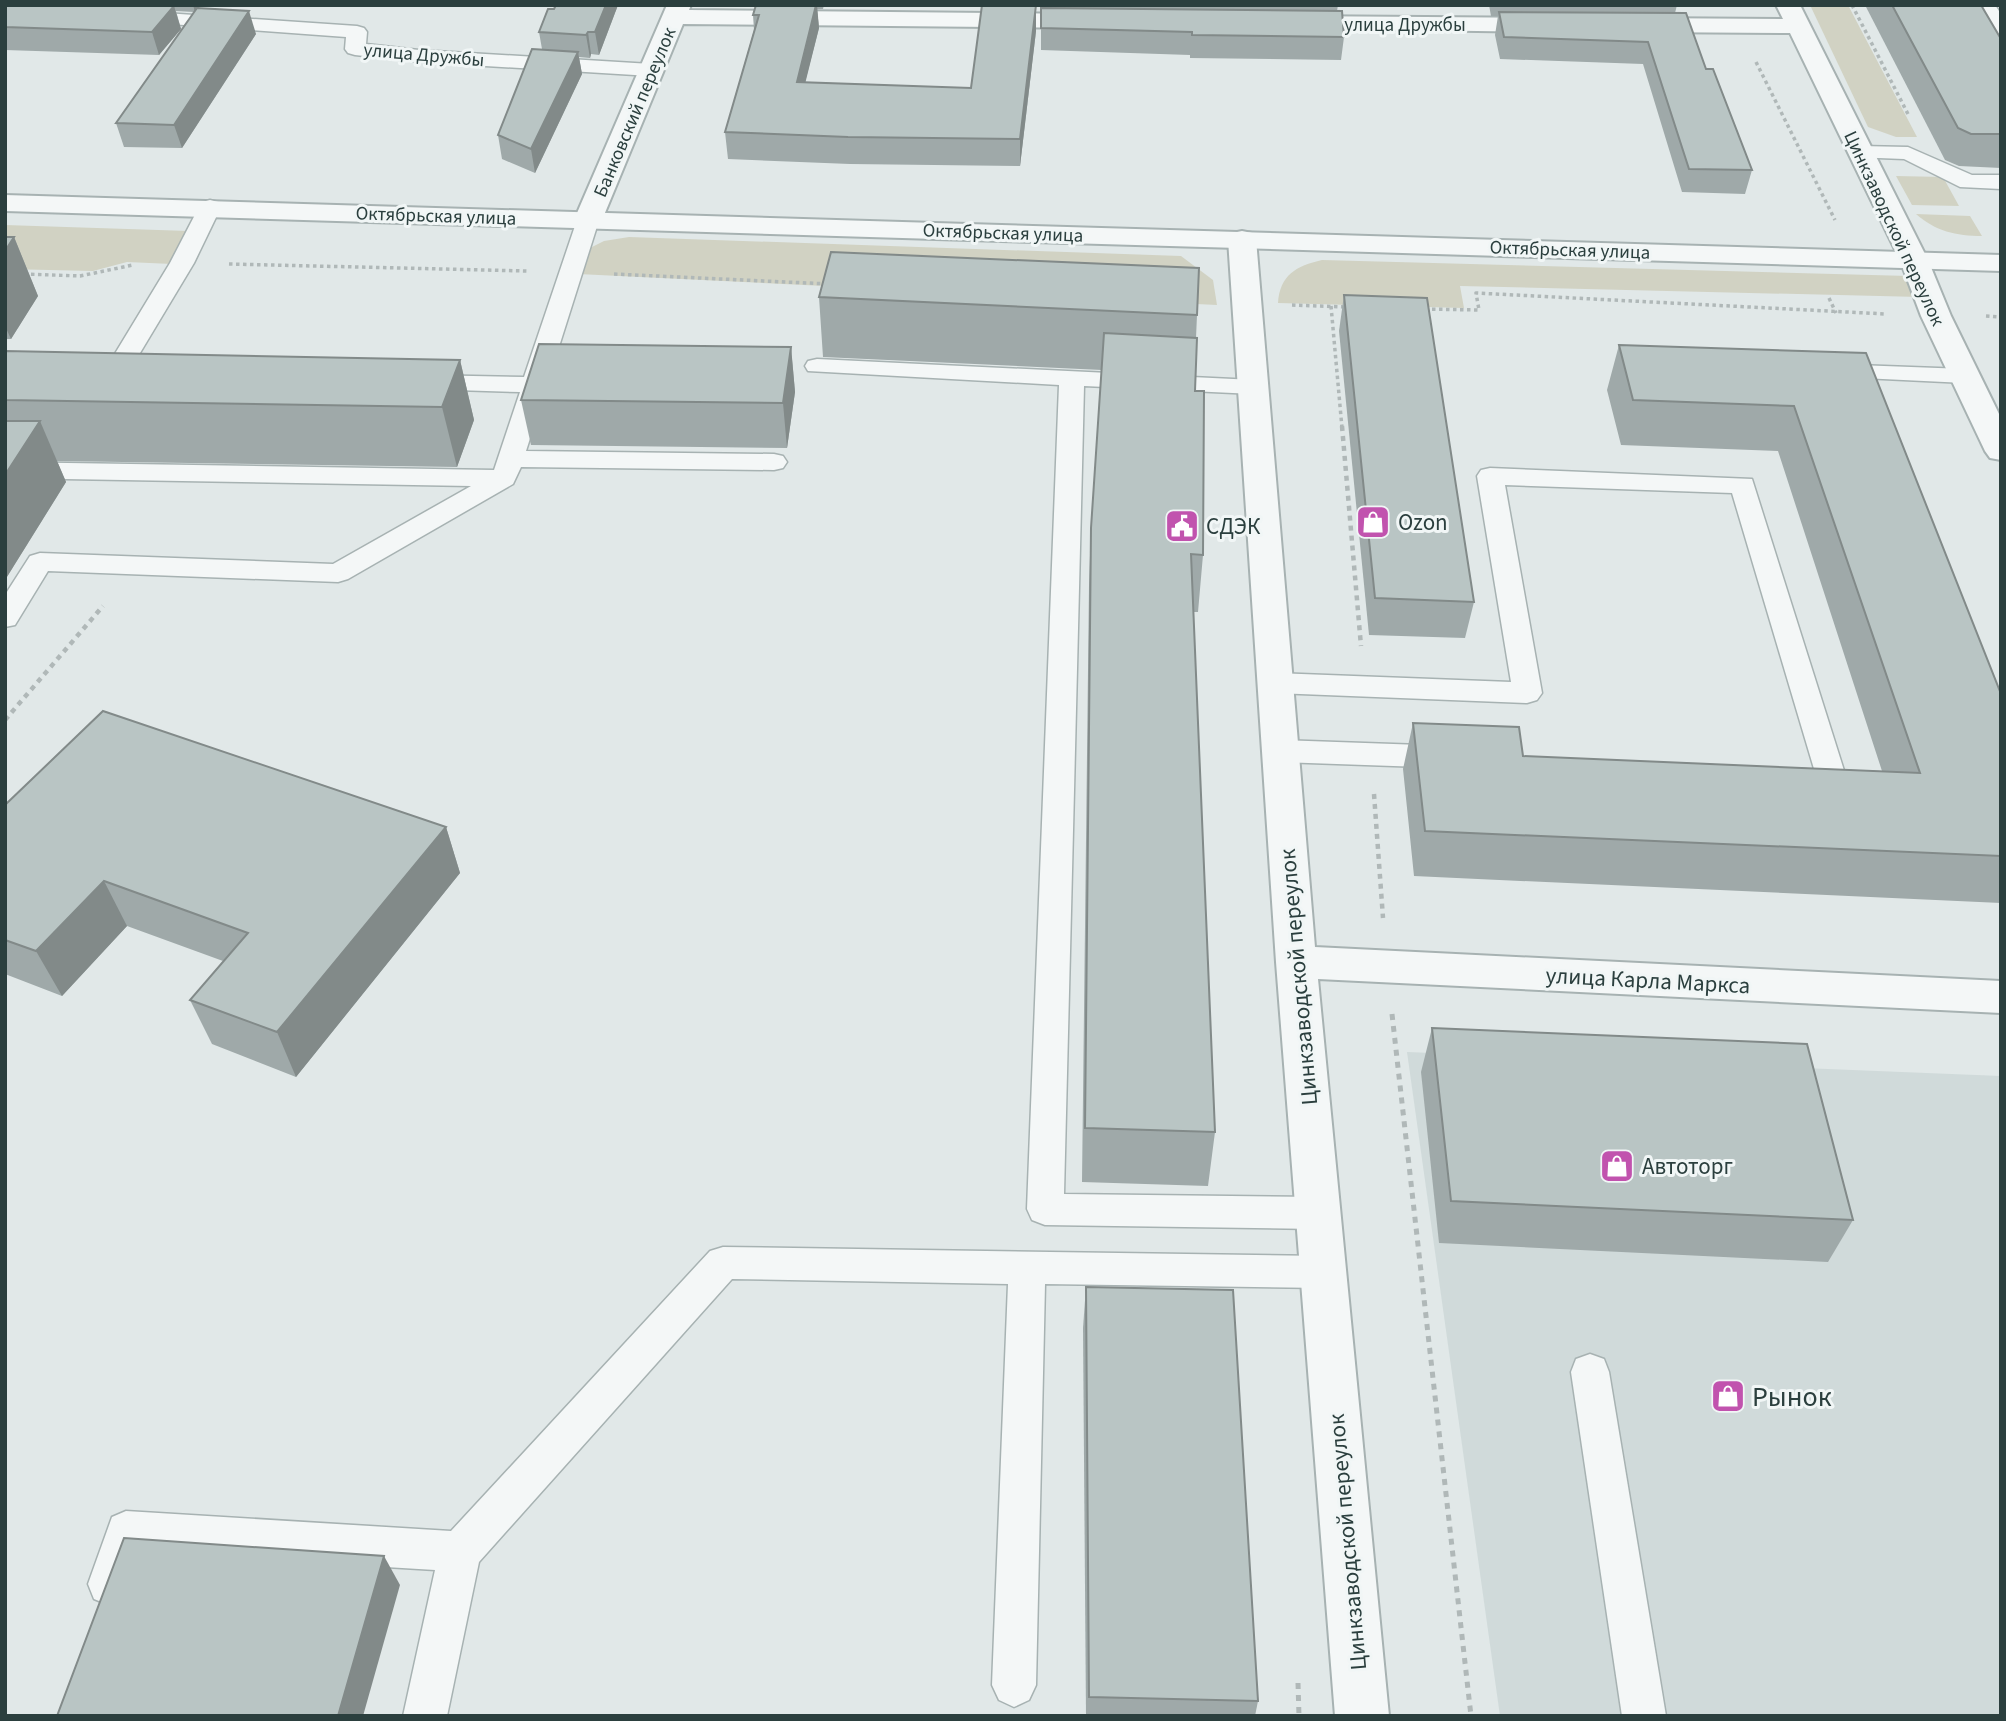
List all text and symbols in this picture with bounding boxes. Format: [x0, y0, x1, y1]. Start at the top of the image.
street label: улица Дружбы [1344, 12, 1466, 39]
street label: Банковский переулок [587, 23, 684, 202]
street label: улица Дружбы [362, 37, 486, 74]
street label: Цинкзаводской переулок [1836, 127, 1951, 331]
street label: Октябрьская улица [355, 200, 517, 233]
street label: Октябрьская улица [922, 217, 1084, 250]
street label: Октябрьская улица [1489, 234, 1651, 267]
shop icon: Ozon [1354, 503, 1392, 541]
place label: Ozon [1398, 506, 1448, 539]
public building icon: СДЭК [1163, 507, 1201, 545]
place label: СДЭК [1206, 510, 1261, 543]
street label: Цинкзаводской переулок [1271, 847, 1326, 1107]
street label: улица Карла Маркса [1545, 959, 1751, 1002]
shop icon: Автоторг [1598, 1147, 1636, 1185]
place label: Автоторг [1642, 1150, 1733, 1183]
shop icon: Рынок [1709, 1377, 1747, 1415]
place label: Рынок [1752, 1377, 1832, 1417]
street label: Цинкзаводской переулок [1320, 1412, 1375, 1672]

